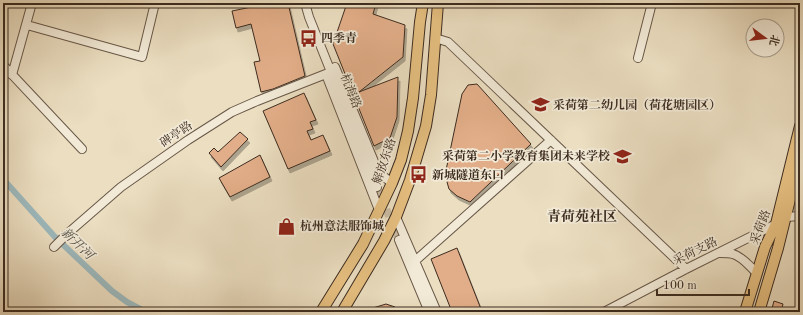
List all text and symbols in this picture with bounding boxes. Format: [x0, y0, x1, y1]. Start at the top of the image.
north arrow [745, 18, 785, 58]
bus stop icon: 四季青 [298, 28, 318, 48]
place label: 四季青 [321, 31, 357, 45]
text: 北 [766, 33, 781, 47]
street label: 杭海路 [338, 72, 364, 110]
school or university icon: 采荷第二幼儿园（荷花塘园区） [530, 95, 550, 115]
place label: 采荷第二幼儿园（荷花塘园区） [553, 98, 721, 112]
street label: 碑亭路 [157, 118, 195, 150]
street label: 解放东路 [370, 136, 398, 186]
school or university icon: 采荷第二小学教育集团未来学校 [613, 146, 633, 166]
place label: 采荷第二小学教育集团未来学校 [442, 149, 610, 163]
bus stop icon: 新城隧道东口 [409, 165, 429, 185]
place label: 新城隧道东口 [432, 168, 504, 182]
street label: 采荷路 [747, 208, 773, 246]
district label: 青荷苑社区 [547, 209, 617, 224]
shop icon: 杭州意法服饰城 [277, 216, 297, 236]
place label: 杭州意法服饰城 [300, 219, 384, 233]
water label: 新开河 [58, 225, 98, 264]
street label: 采荷支路 [670, 234, 720, 268]
scale bar [657, 271, 749, 297]
text: 100 m [663, 280, 697, 292]

